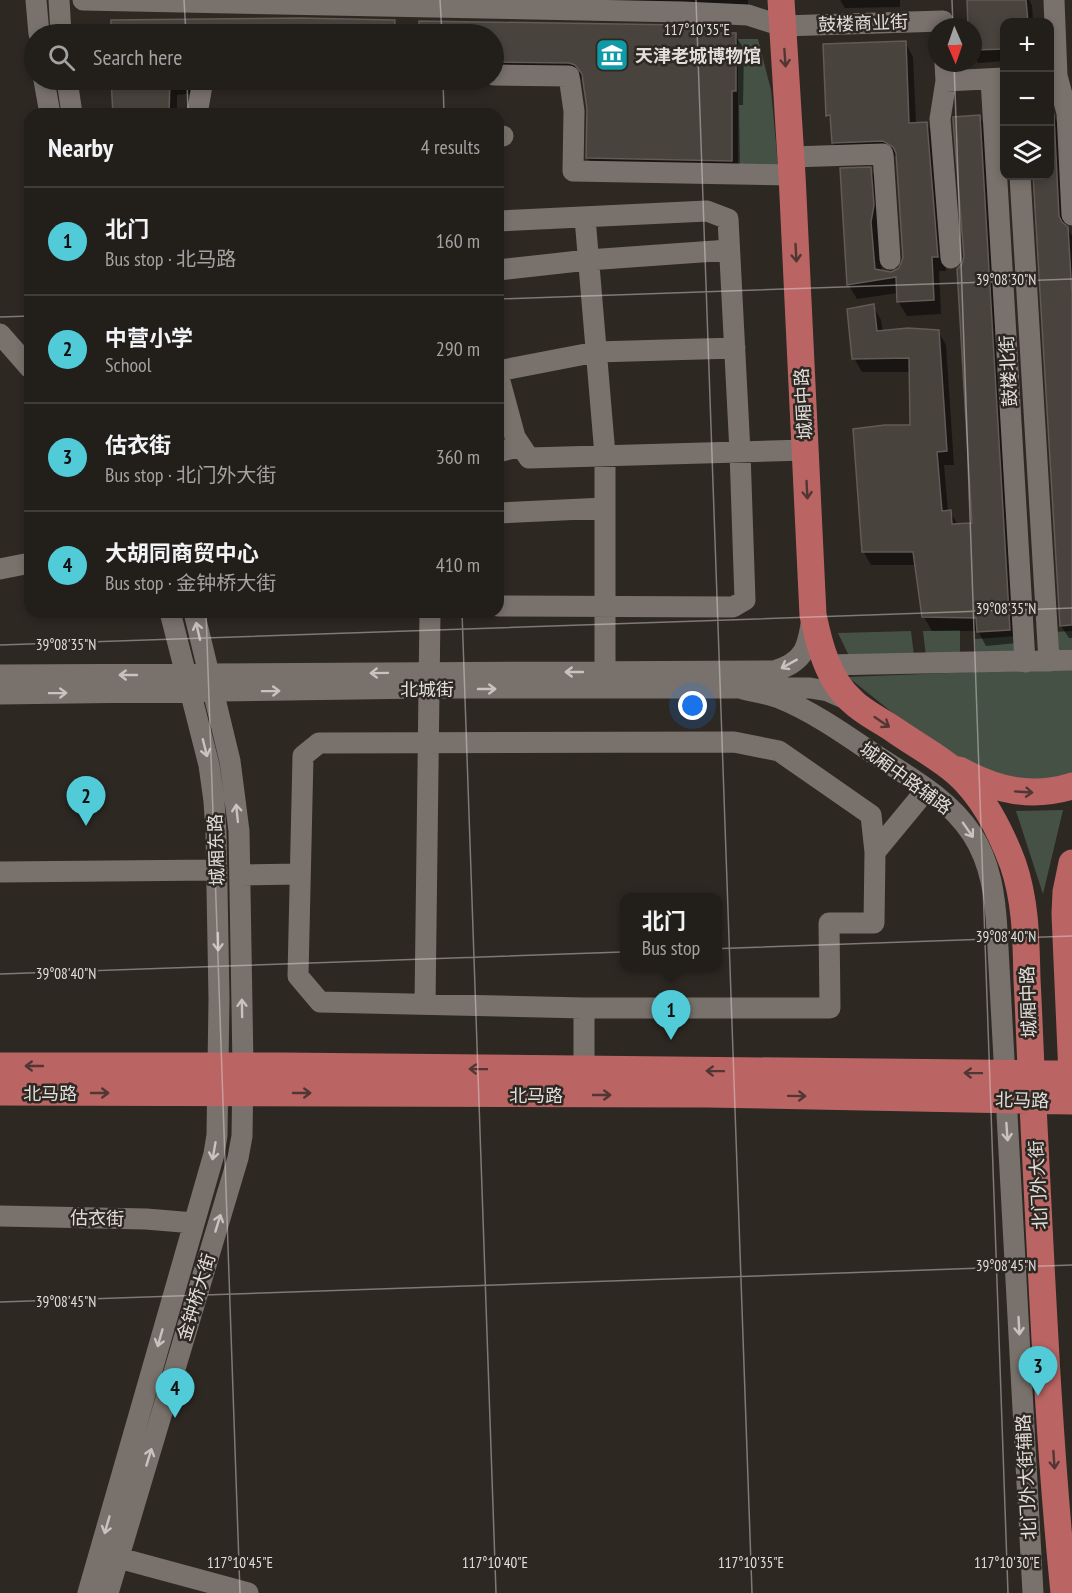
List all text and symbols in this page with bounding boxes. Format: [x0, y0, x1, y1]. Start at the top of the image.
street label: 鼓楼商业街 [818, 10, 908, 36]
north arrow [928, 18, 982, 72]
map controls [1000, 18, 1054, 180]
button: + [1000, 18, 1054, 72]
text: 117°10'35"E [664, 20, 730, 39]
search box [24, 24, 504, 90]
museum icon: 天津老城博物馆 [594, 37, 630, 73]
icon: search [45, 41, 78, 74]
text: Search here [93, 43, 182, 71]
place label: 天津老城博物馆 [635, 44, 761, 67]
one-way arrow [779, 48, 790, 68]
button: − [1000, 72, 1054, 126]
button: layers [1000, 126, 1054, 180]
text: Nearby [48, 131, 113, 164]
text: 4 results [421, 134, 480, 160]
text: 北门 [105, 215, 149, 243]
text: 1 [63, 228, 72, 254]
text: 160 m [436, 228, 480, 254]
one-way arrow [790, 243, 801, 263]
text: Bus stop · 北马路 [105, 246, 236, 272]
text: 39°08'30"N [976, 270, 1036, 289]
text: 中营小学 [105, 324, 193, 352]
street label: 鼓楼北街 [995, 334, 1021, 408]
text: 2 [63, 336, 72, 362]
text: 290 m [436, 336, 480, 362]
text: School [105, 352, 151, 378]
street label: 城厢中路 [790, 367, 816, 441]
text: 估衣街 [105, 431, 171, 459]
text: 3 [63, 444, 72, 470]
text: 360 m [436, 444, 480, 470]
text: Bus stop · 北门外大街 [105, 462, 276, 488]
one-way arrow [802, 479, 813, 499]
text: 大胡同商贸中心 [105, 539, 259, 567]
text: 4 [63, 552, 72, 578]
text: 410 m [436, 552, 480, 578]
text: Bus stop · 金钟桥大街 [105, 570, 276, 596]
text: 39°08'35"N [976, 599, 1036, 618]
one-way arrow [192, 622, 204, 641]
text: 39°08'35"N [36, 635, 96, 654]
one-way arrow [781, 658, 798, 670]
one-way arrow [565, 666, 585, 678]
one-way arrow [370, 667, 390, 679]
one-way arrow [118, 669, 138, 681]
street label: 北城街 [400, 678, 454, 701]
one-way arrow [476, 683, 496, 694]
one-way arrow [260, 686, 280, 697]
one-way arrow [48, 687, 68, 699]
your location [678, 691, 707, 720]
one-way arrow [873, 716, 890, 728]
street label: 城厢中路辅路 [856, 737, 956, 819]
one-way arrow [199, 739, 211, 758]
pin: 2 [66, 776, 106, 826]
one-way arrow [1014, 787, 1034, 798]
one-way arrow [231, 803, 242, 823]
street label: 城厢东路 [203, 814, 229, 886]
one-way arrow [962, 821, 974, 837]
popup [620, 893, 722, 971]
text: 北门 [642, 907, 686, 935]
text: 39°08'40"N [976, 927, 1036, 946]
one-way arrow [212, 932, 224, 952]
text: Bus stop [642, 935, 700, 961]
text: 39°08'40"N [36, 964, 96, 983]
street label: 城厢中路 [1015, 966, 1041, 1038]
pin: 1 [652, 990, 690, 1040]
one-way arrow [236, 998, 248, 1018]
one-way arrow [25, 1060, 45, 1072]
one-way arrow [468, 1063, 488, 1075]
one-way arrow [705, 1065, 725, 1077]
one-way arrow [963, 1067, 983, 1079]
street label: 北马路 [23, 1082, 77, 1105]
street label: 北马路 [509, 1084, 563, 1107]
one-way arrow [90, 1087, 110, 1099]
one-way arrow [291, 1087, 311, 1099]
street label: 北马路 [995, 1088, 1049, 1112]
one-way arrow [591, 1089, 611, 1101]
one-way arrow [786, 1090, 806, 1102]
one-way arrow [1002, 1121, 1013, 1141]
street label: 北门外大街 [1024, 1139, 1052, 1231]
one-way arrow [208, 1140, 219, 1160]
street label: 估衣街 [70, 1206, 124, 1230]
one-way arrow [213, 1214, 224, 1233]
street label: 金钟桥大街 [172, 1251, 220, 1343]
text: 39°08'45"N [976, 1256, 1036, 1275]
text: 39°08'45"N [36, 1292, 96, 1311]
one-way arrow [1013, 1316, 1024, 1336]
one-way arrow [154, 1328, 165, 1347]
pin: 3 [1018, 1346, 1058, 1396]
pin: 4 [156, 1368, 195, 1418]
street label: 北门外大街辅路 [1011, 1413, 1041, 1541]
one-way arrow [144, 1448, 155, 1467]
one-way arrow [1049, 1449, 1060, 1469]
one-way arrow [101, 1516, 112, 1535]
text: 117°10'45"E [207, 1553, 273, 1572]
text: 117°10'40"E [462, 1553, 528, 1572]
text: 117°10'35"E [718, 1553, 784, 1572]
text: 117°10'30"E [974, 1553, 1040, 1572]

